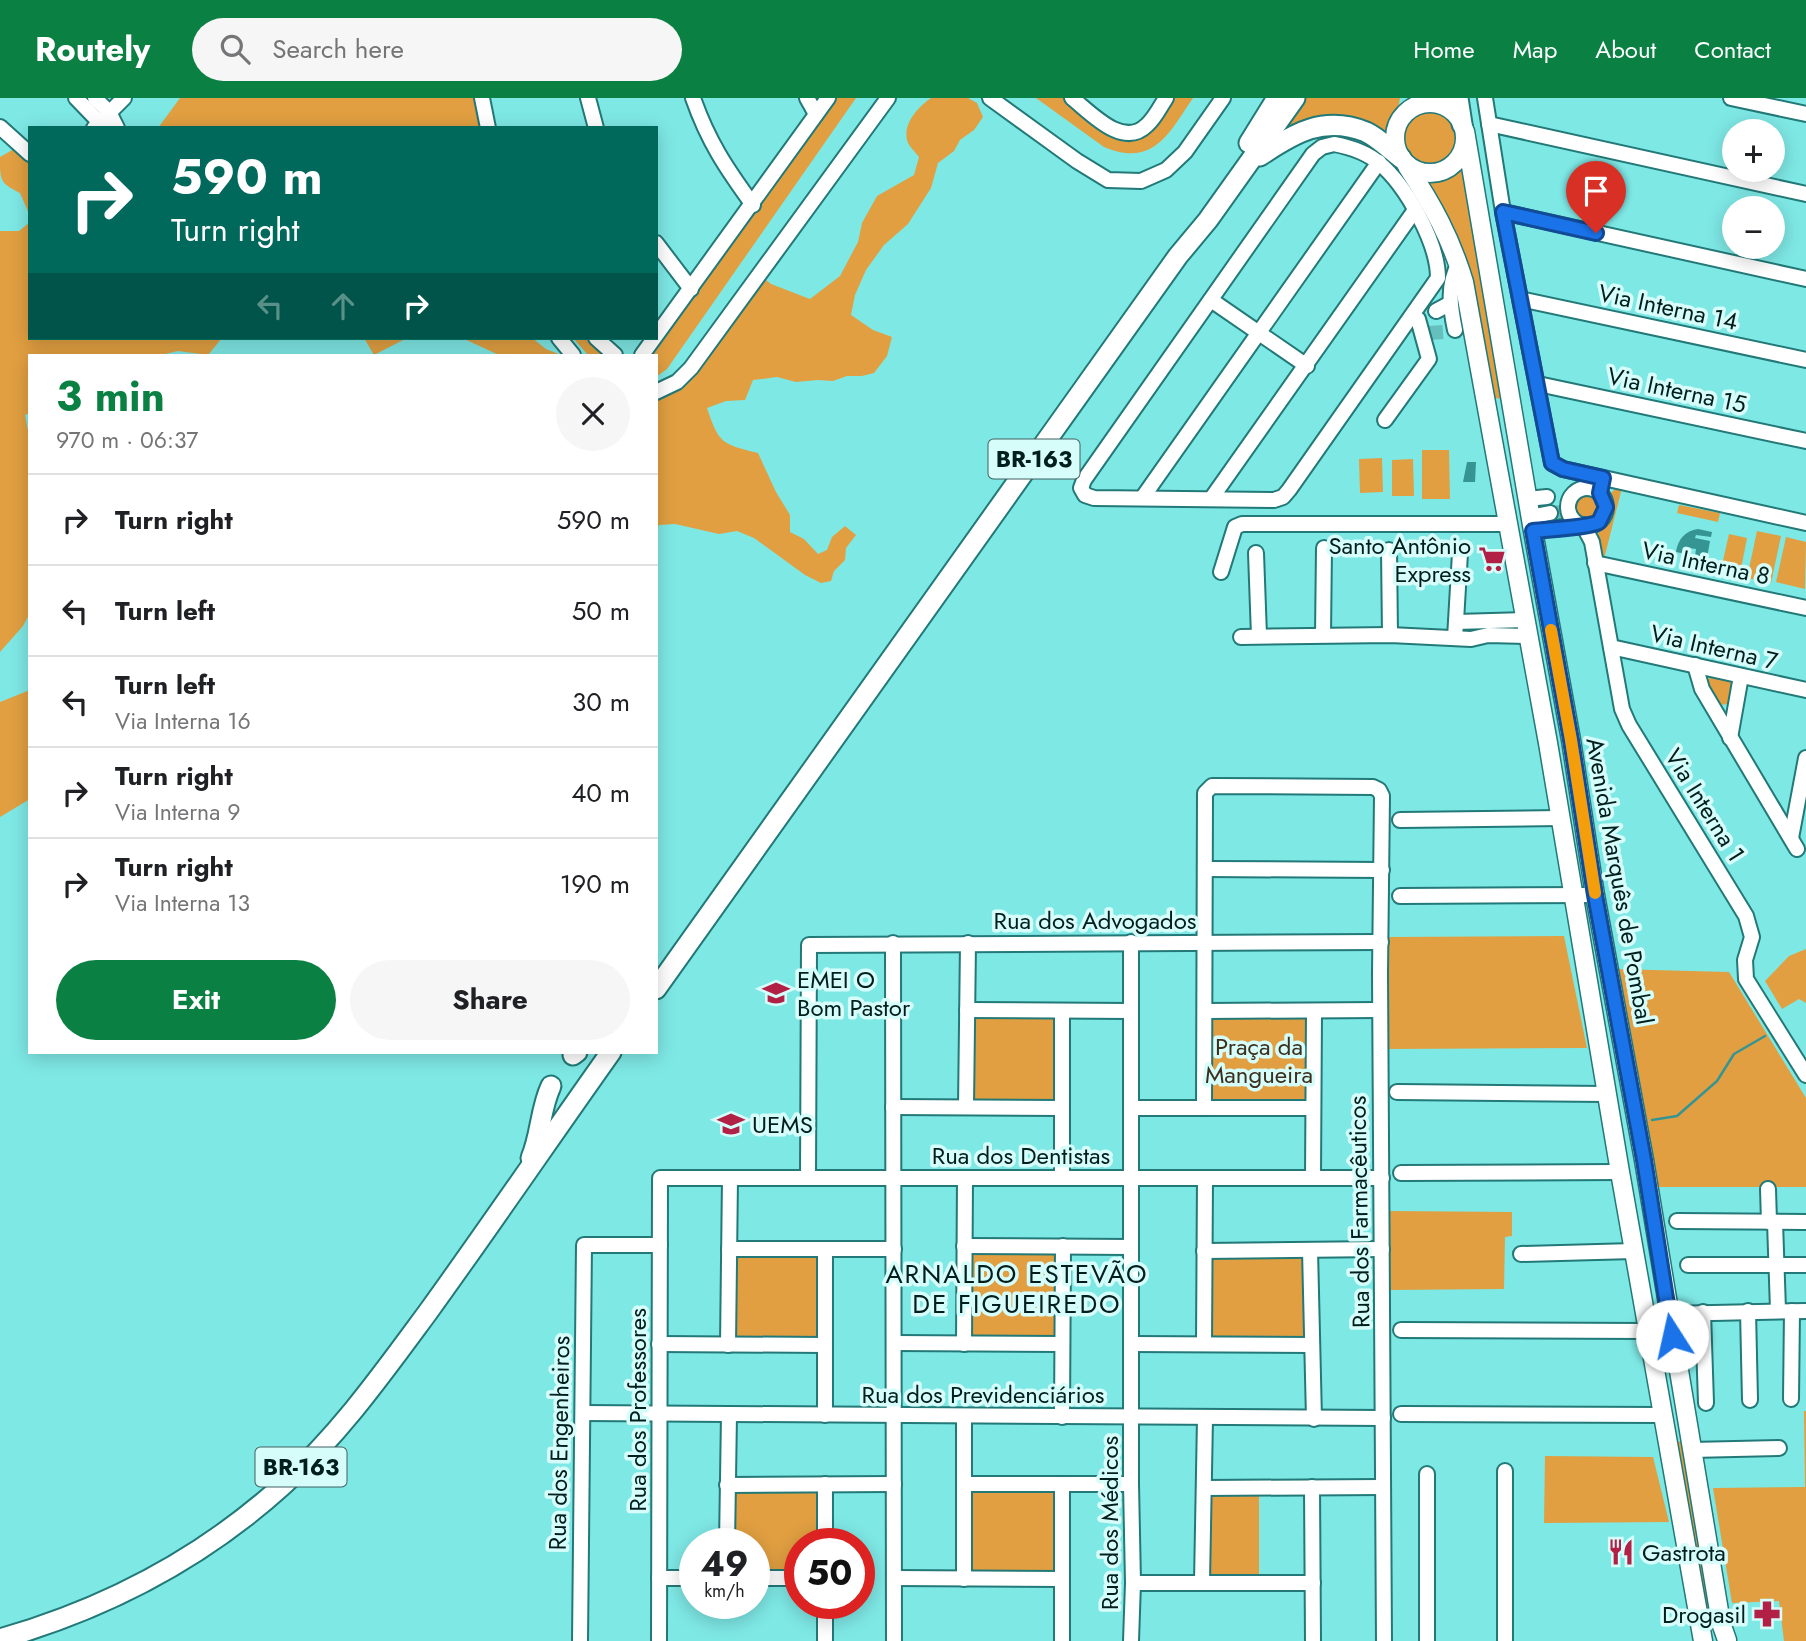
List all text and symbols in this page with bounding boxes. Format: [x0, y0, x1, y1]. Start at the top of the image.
search box [192, 18, 682, 81]
text: Routely [35, 26, 150, 73]
icon: search [216, 30, 254, 68]
text: Search here [272, 30, 404, 68]
text: Home [1413, 32, 1475, 67]
text: Map [1513, 32, 1557, 67]
text: About [1595, 32, 1656, 67]
text: Contact [1694, 32, 1771, 67]
map controls [1722, 119, 1785, 259]
button: + [1722, 119, 1785, 182]
text: 590 m [171, 142, 323, 212]
icon: right [56, 154, 147, 245]
pin [1566, 161, 1626, 233]
icon: arrive [1577, 172, 1615, 210]
button: − [1722, 196, 1785, 259]
text: Turn right [171, 207, 300, 253]
street label: Via Interna 14 [1595, 275, 1741, 339]
icon: left [251, 287, 289, 325]
icon: ahead [324, 287, 362, 325]
icon: right [397, 287, 435, 325]
street label: Via Interna 15 [1604, 358, 1750, 422]
text: 3 min [56, 366, 165, 427]
button: close [556, 377, 630, 451]
text: 970 m · 06:37 [56, 423, 198, 457]
road number: BR-163 [988, 440, 1080, 478]
icon: right [56, 501, 94, 539]
text: Turn right [115, 501, 233, 539]
text: 590 m [557, 501, 630, 539]
place label: Santo Antônio Express [1328, 528, 1471, 591]
street label: Via Interna 8 [1639, 532, 1773, 594]
supermarket icon: Santo Antônio Express [1477, 544, 1507, 574]
icon: left [56, 592, 94, 630]
text: Turn left [115, 592, 215, 630]
text: 50 m [572, 592, 630, 630]
street label: Via Interna 7 [1647, 615, 1781, 679]
text: Turn left [115, 666, 215, 704]
icon: left [56, 683, 94, 721]
text: 30 m [572, 683, 630, 721]
text: Via Interna 16 [115, 704, 251, 738]
street label: Avenida Marquês de Pombal [1577, 735, 1663, 1027]
street label: Via Interna 1 [1656, 742, 1754, 868]
text: Turn right [115, 757, 233, 795]
icon: right [56, 774, 94, 812]
text: 40 m [571, 774, 630, 812]
text: Via Interna 9 [115, 795, 240, 829]
text: Turn right [115, 848, 233, 886]
icon: right [56, 865, 94, 903]
text: 190 m [560, 865, 630, 903]
text: Via Interna 13 [115, 886, 250, 920]
street label: Rua dos Advogados [994, 903, 1196, 938]
button: Exit [56, 960, 336, 1040]
button: Share [350, 960, 630, 1040]
place label: EMEI O Bom Pastor [797, 962, 911, 1025]
school or university icon: EMEI O Bom Pastor [761, 978, 791, 1008]
park label: Praça da Mangueira [1205, 1029, 1313, 1092]
street label: Rua dos Farmacêuticos [1339, 1095, 1379, 1329]
place label: UEMS [752, 1107, 813, 1142]
school or university icon: UEMS [716, 1109, 746, 1139]
street label: Rua dos Dentistas [932, 1138, 1110, 1173]
district label: ARNALDO ESTEVÃO DE FIGUEIREDO [885, 1255, 1149, 1323]
position arrow [1635, 1299, 1709, 1373]
street label: Rua dos Professores [620, 1308, 655, 1512]
street label: Rua dos Engenheiros [540, 1335, 578, 1551]
street label: Rua dos Previdenciários [861, 1377, 1105, 1412]
street label: Rua dos Médicos [1092, 1436, 1127, 1610]
road number: BR-163 [256, 1448, 346, 1486]
speed limit sign: 50 [784, 1528, 875, 1619]
place label: Gastrota [1642, 1535, 1726, 1570]
restaurant icon: Gastrota [1606, 1537, 1636, 1567]
text: 49 [701, 1539, 748, 1589]
text: km/h [704, 1578, 745, 1604]
place label: Drogasil [1662, 1597, 1746, 1632]
pharmacy icon: Drogasil [1752, 1599, 1782, 1629]

